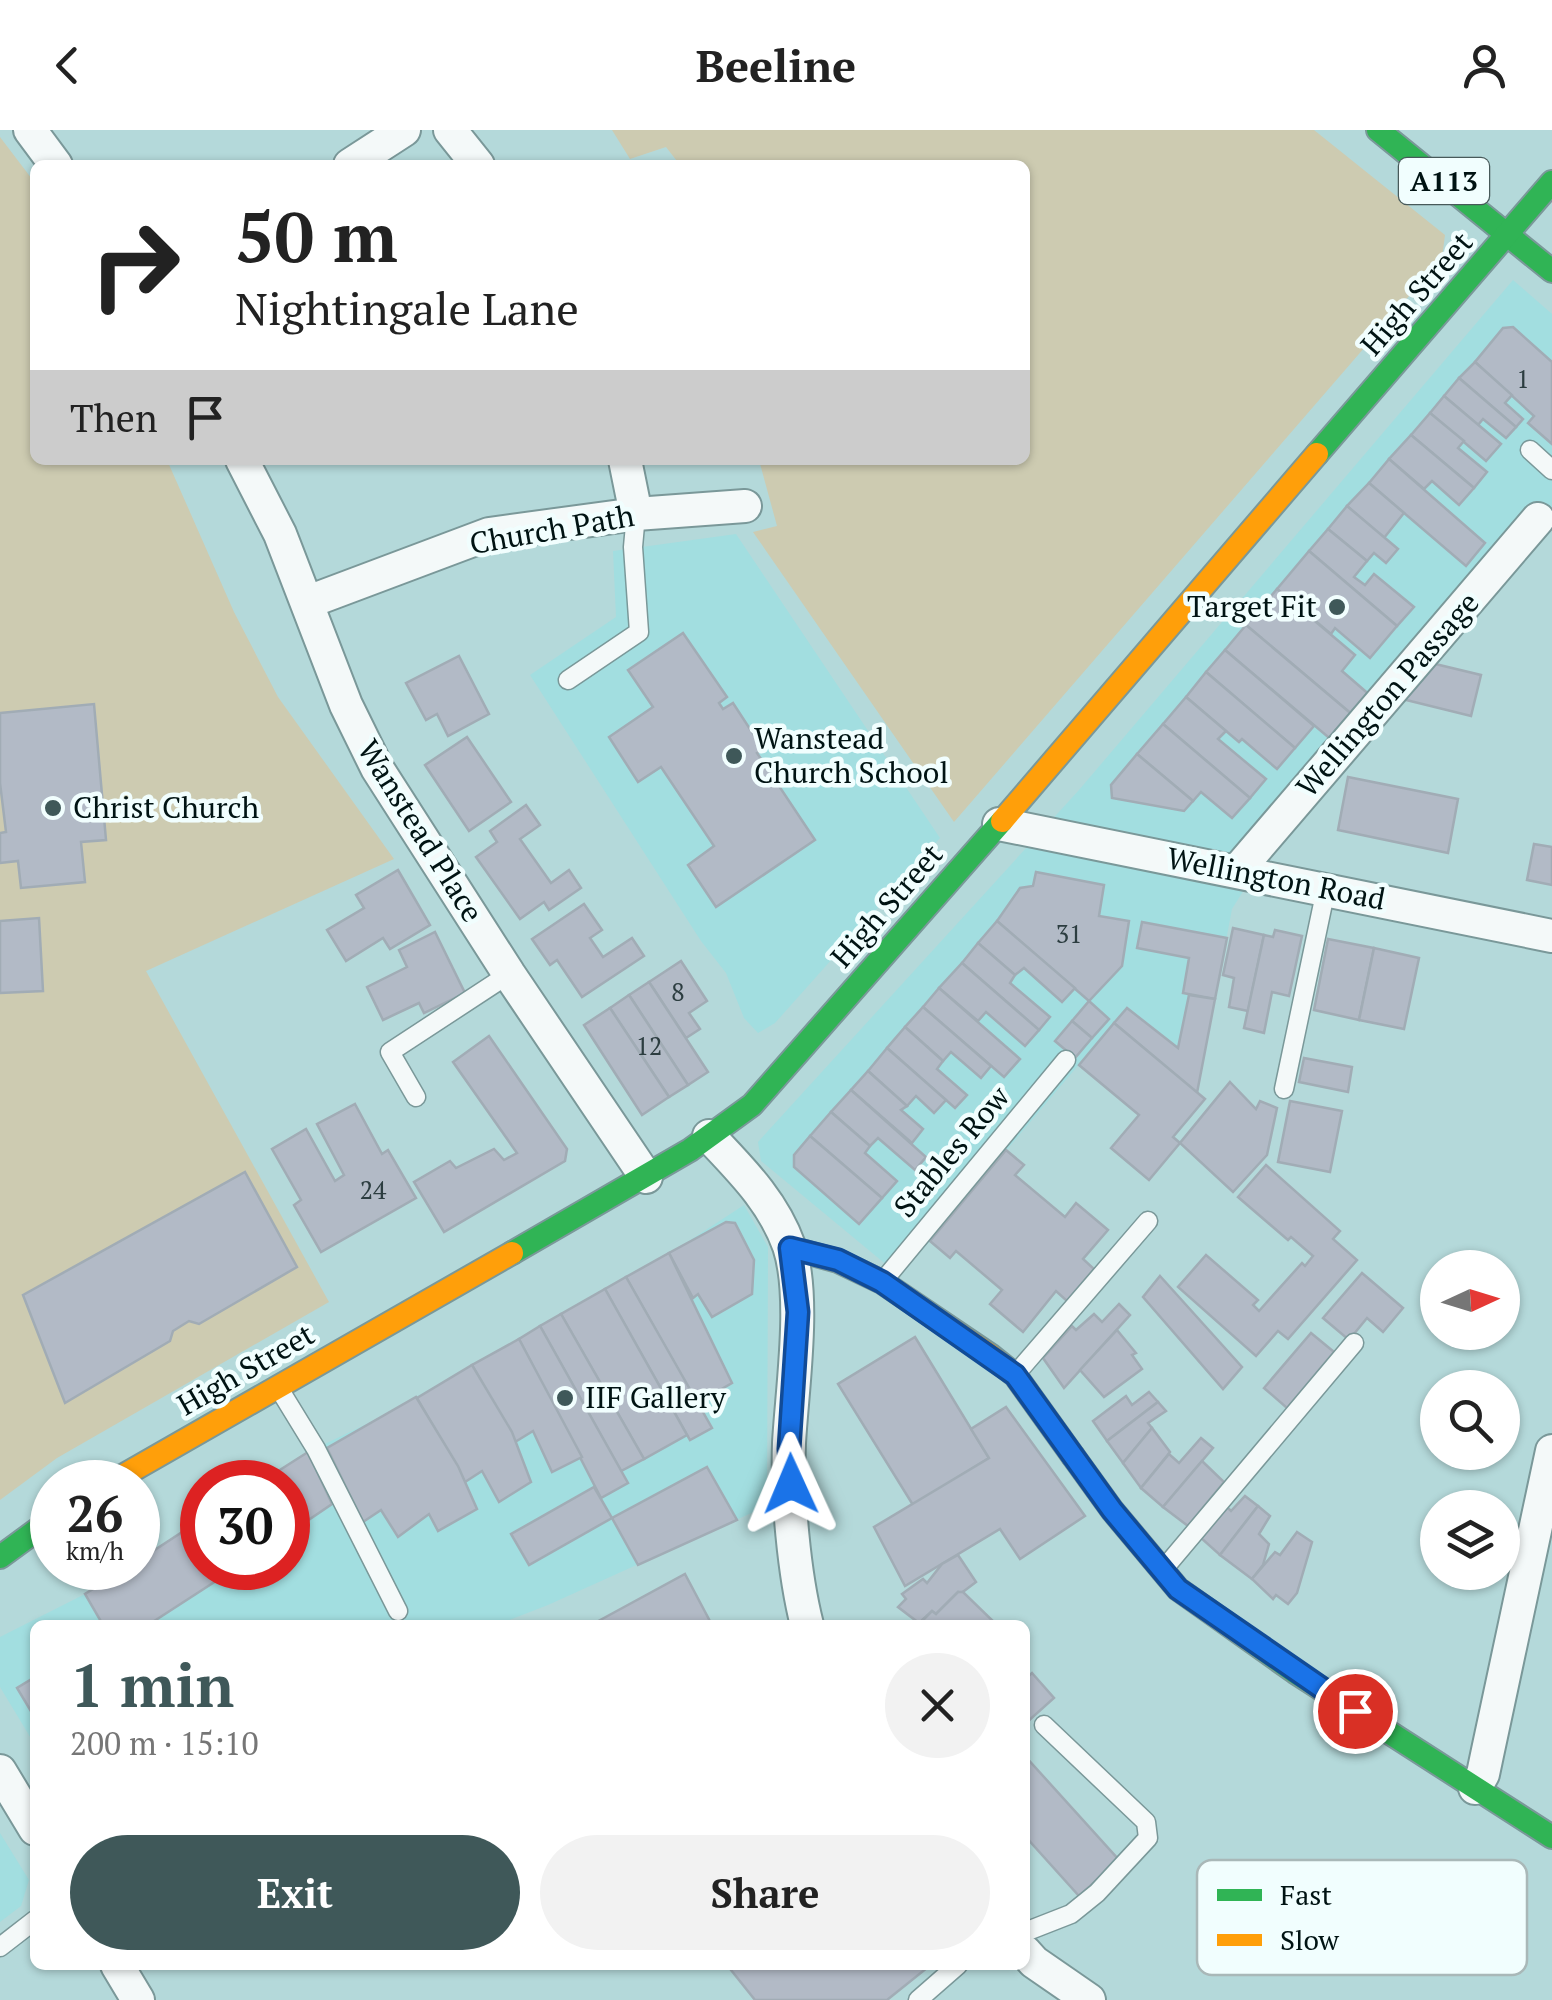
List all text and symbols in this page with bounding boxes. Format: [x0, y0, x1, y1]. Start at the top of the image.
text: Beeline [696, 35, 856, 95]
icon: back [40, 38, 95, 93]
icon: person [1457, 38, 1512, 93]
road number: A113 [1399, 158, 1489, 204]
text: 50 m [235, 189, 398, 282]
icon: right [70, 200, 200, 330]
street label: High Street [1351, 223, 1481, 364]
text: Nightingale Lane [235, 278, 579, 338]
house number: 1 [1516, 362, 1530, 395]
icon: arrive [178, 390, 233, 445]
text: Then [70, 393, 158, 443]
street label: Church Path [466, 495, 638, 563]
street label: Wellington Passage [1287, 583, 1488, 805]
place label: Target Fit [1187, 586, 1317, 626]
marker: Target Fit [1326, 596, 1348, 618]
place label: Wanstead Church School [754, 718, 948, 792]
street label: Wanstead Place [349, 732, 493, 929]
marker: Wanstead Church School [723, 745, 745, 767]
place label: Christ Church [73, 787, 260, 827]
marker: Christ Church [42, 797, 64, 819]
street label: High Street [821, 835, 951, 976]
street label: Wellington Road [1164, 837, 1389, 919]
house number: 31 [1056, 917, 1082, 950]
house number: 8 [671, 975, 685, 1008]
house number: 12 [636, 1029, 662, 1062]
street label: Stables Row [885, 1076, 1019, 1225]
house number: 24 [360, 1173, 387, 1206]
north arrow [1420, 1250, 1520, 1350]
map controls [1420, 1250, 1520, 1590]
street label: High Street [170, 1314, 321, 1424]
button: search [1420, 1370, 1520, 1470]
place label: IIF Gallery [585, 1377, 727, 1417]
marker: IIF Gallery [554, 1387, 576, 1409]
position arrow [739, 1432, 843, 1536]
speed limit sign: 30 [180, 1460, 310, 1590]
text: 26 [67, 1480, 123, 1546]
button: layers [1420, 1490, 1520, 1590]
text: km/h [66, 1534, 124, 1567]
text: 1 min [70, 1645, 234, 1724]
button: close [885, 1653, 990, 1758]
pin [1313, 1669, 1398, 1754]
icon: arrive [1328, 1684, 1383, 1739]
text: 200 m · 15:10 [70, 1722, 258, 1764]
button: Exit [70, 1835, 520, 1950]
button: Share [540, 1835, 990, 1950]
legend [1197, 1860, 1527, 1975]
text: Fast [1280, 1876, 1332, 1913]
text: Slow [1280, 1921, 1340, 1958]

